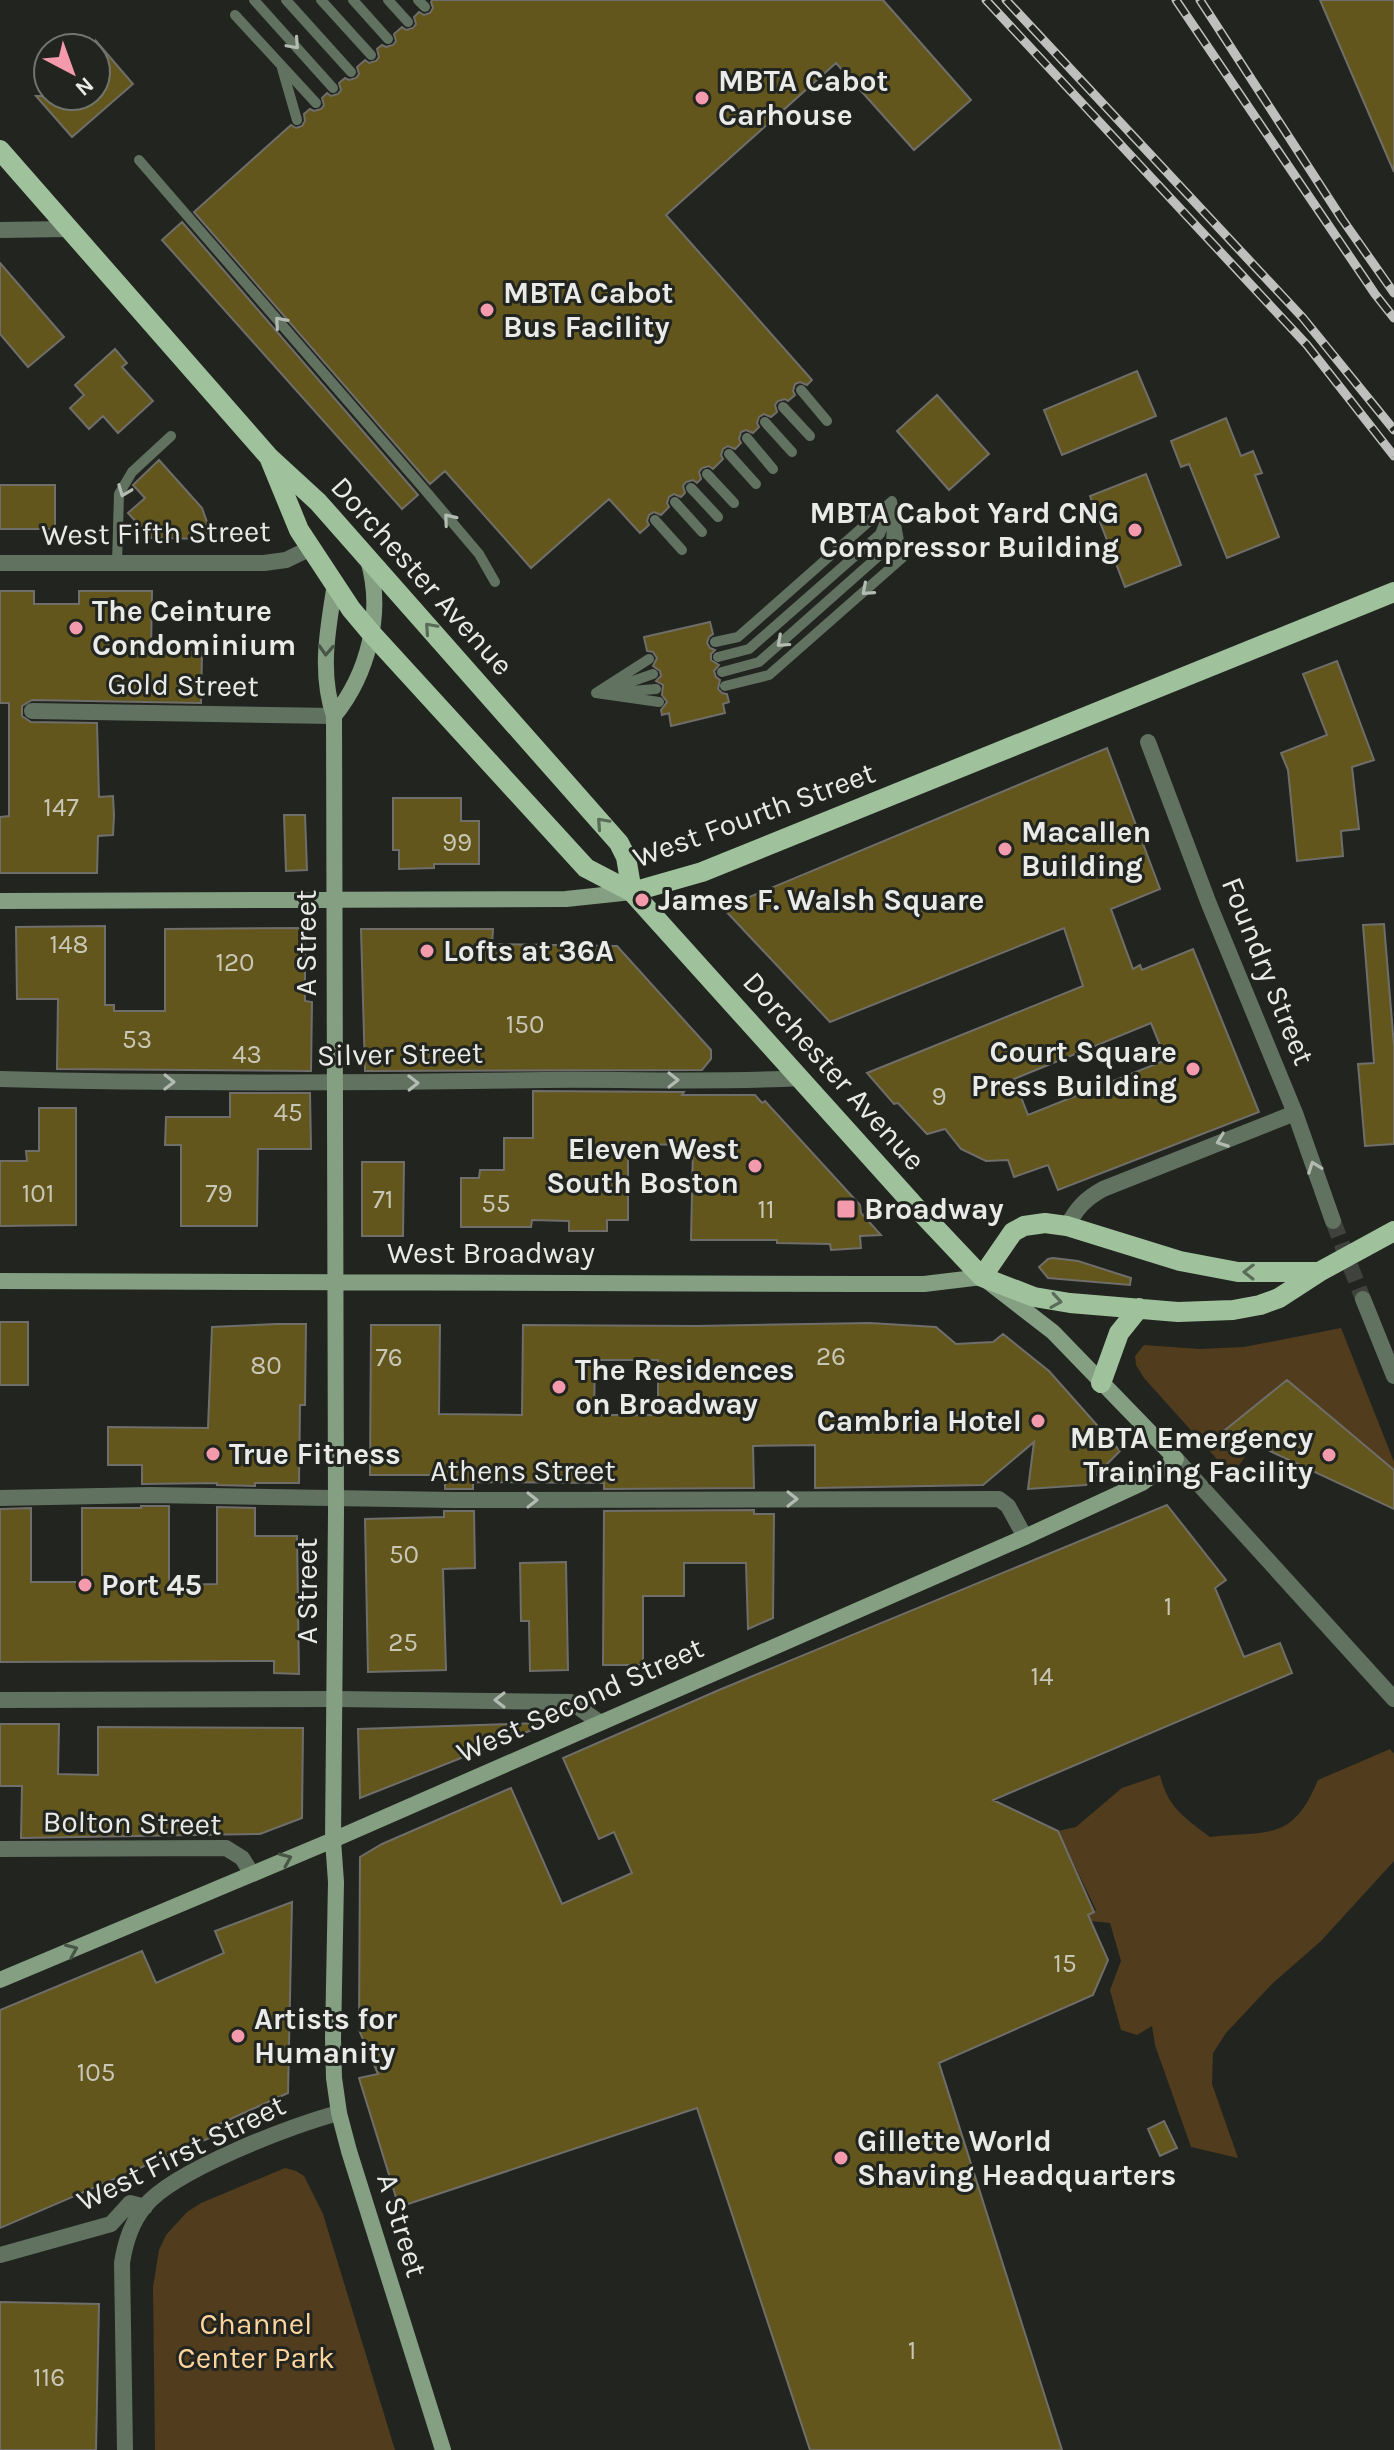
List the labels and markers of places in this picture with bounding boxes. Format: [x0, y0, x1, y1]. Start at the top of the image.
place label: MBTA Cabot Carhouse [718, 63, 889, 133]
marker: MBTA Cabot Carhouse [693, 89, 711, 107]
place label: MBTA Cabot Bus Facility [503, 275, 674, 345]
marker: MBTA Cabot Bus Facility [478, 301, 496, 319]
place label: MBTA Cabot Yard CNG Compressor Building [809, 495, 1119, 565]
marker: MBTA Cabot Yard CNG Compressor Building [1126, 521, 1144, 539]
place label: The Ceinture Condominium [92, 593, 296, 663]
marker: The Ceinture Condominium [67, 619, 85, 637]
place label: Macallen Building [1021, 814, 1151, 884]
marker: Macallen Building [996, 840, 1014, 858]
place label: James F. Walsh Square [658, 882, 985, 918]
marker: James F. Walsh Square [633, 891, 651, 909]
place label: Lofts at 36A [443, 933, 614, 969]
marker: Lofts at 36A [418, 942, 436, 960]
place label: Court Square Press Building [971, 1034, 1177, 1104]
marker: Court Square Press Building [1184, 1060, 1202, 1078]
place label: Eleven West South Boston [546, 1131, 739, 1201]
marker: Eleven West South Boston [746, 1157, 764, 1175]
place label: Broadway [864, 1191, 1004, 1227]
marker: Broadway [835, 1198, 857, 1220]
place label: The Residences on Broadway [575, 1352, 795, 1422]
marker: The Residences on Broadway [550, 1378, 568, 1396]
place label: Cambria Hotel [817, 1403, 1022, 1439]
marker: Cambria Hotel [1029, 1412, 1047, 1430]
place label: MBTA Emergency Training Facility [1070, 1420, 1313, 1490]
place label: True Fitness [229, 1436, 401, 1472]
marker: True Fitness [204, 1445, 222, 1463]
marker: MBTA Emergency Training Facility [1320, 1446, 1338, 1464]
place label: Port 45 [101, 1567, 202, 1603]
marker: Port 45 [76, 1576, 94, 1594]
place label: Artists for Humanity [254, 2001, 397, 2071]
marker: Artists for Humanity [229, 2027, 247, 2045]
place label: Gillette World Shaving Headquarters [857, 2123, 1176, 2193]
marker: Gillette World Shaving Headquarters [832, 2149, 850, 2167]

